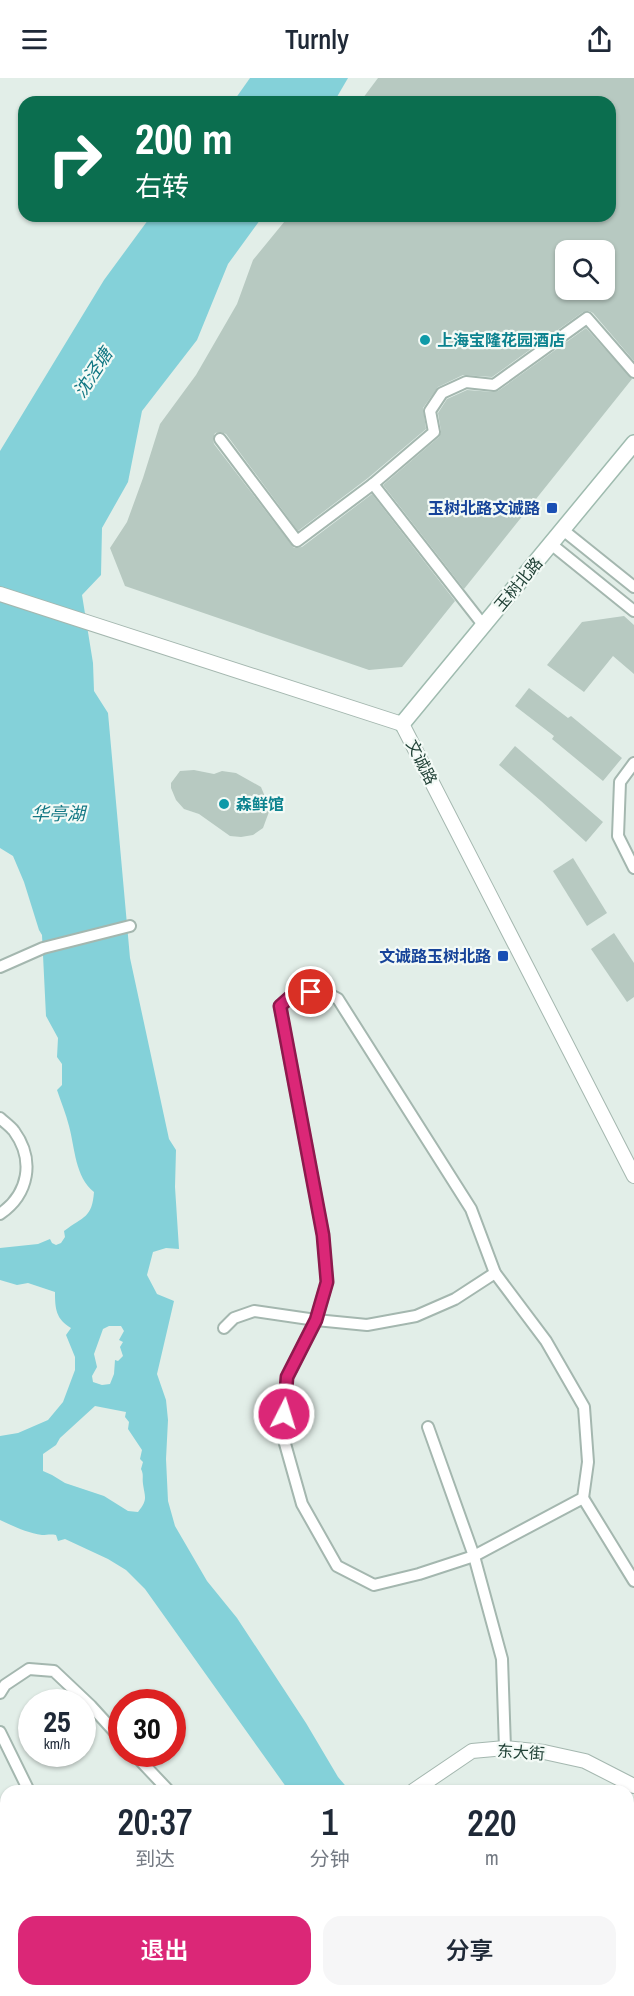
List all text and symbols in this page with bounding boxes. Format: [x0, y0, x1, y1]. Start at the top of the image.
text: Turnly [285, 21, 349, 57]
icon: menu [18, 23, 51, 56]
icon: share [583, 23, 616, 56]
text: 200 m [135, 111, 233, 167]
icon: right [36, 120, 114, 198]
text: 右转 [135, 168, 189, 204]
map controls [555, 240, 615, 300]
button: search [555, 240, 615, 300]
place label: 上海宝隆花园酒店 [437, 329, 565, 351]
marker: 上海宝隆花园酒店 [418, 333, 432, 347]
water label: 沈泾塘 [67, 341, 119, 402]
place label: 玉树北路文诚路 [428, 497, 540, 519]
marker: 玉树北路文诚路 [545, 501, 559, 515]
street label: 玉树北路 [489, 552, 547, 616]
street label: 文诚路 [401, 736, 443, 788]
place label: 森鲜馆 [236, 793, 284, 815]
marker: 森鲜馆 [217, 797, 231, 811]
water label: 华亭湖 [31, 801, 88, 826]
place label: 文诚路玉树北路 [379, 945, 491, 967]
marker: 文诚路玉树北路 [496, 949, 510, 963]
pin [285, 966, 336, 1017]
icon: arrive [294, 975, 327, 1008]
position arrow [252, 1382, 316, 1446]
speed limit sign: 30 [108, 1689, 186, 1767]
text: 25 [43, 1701, 71, 1741]
text: km/h [44, 1733, 70, 1754]
street label: 东大街 [496, 1739, 546, 1765]
text: 20:37 [117, 1798, 192, 1846]
text: 1 [322, 1798, 338, 1846]
text: 220 [467, 1799, 517, 1847]
text: m [485, 1844, 499, 1871]
text: 到达 [135, 1845, 175, 1872]
text: 分钟 [310, 1845, 350, 1872]
button: 退出 [18, 1916, 311, 1985]
button: 分享 [323, 1916, 616, 1985]

